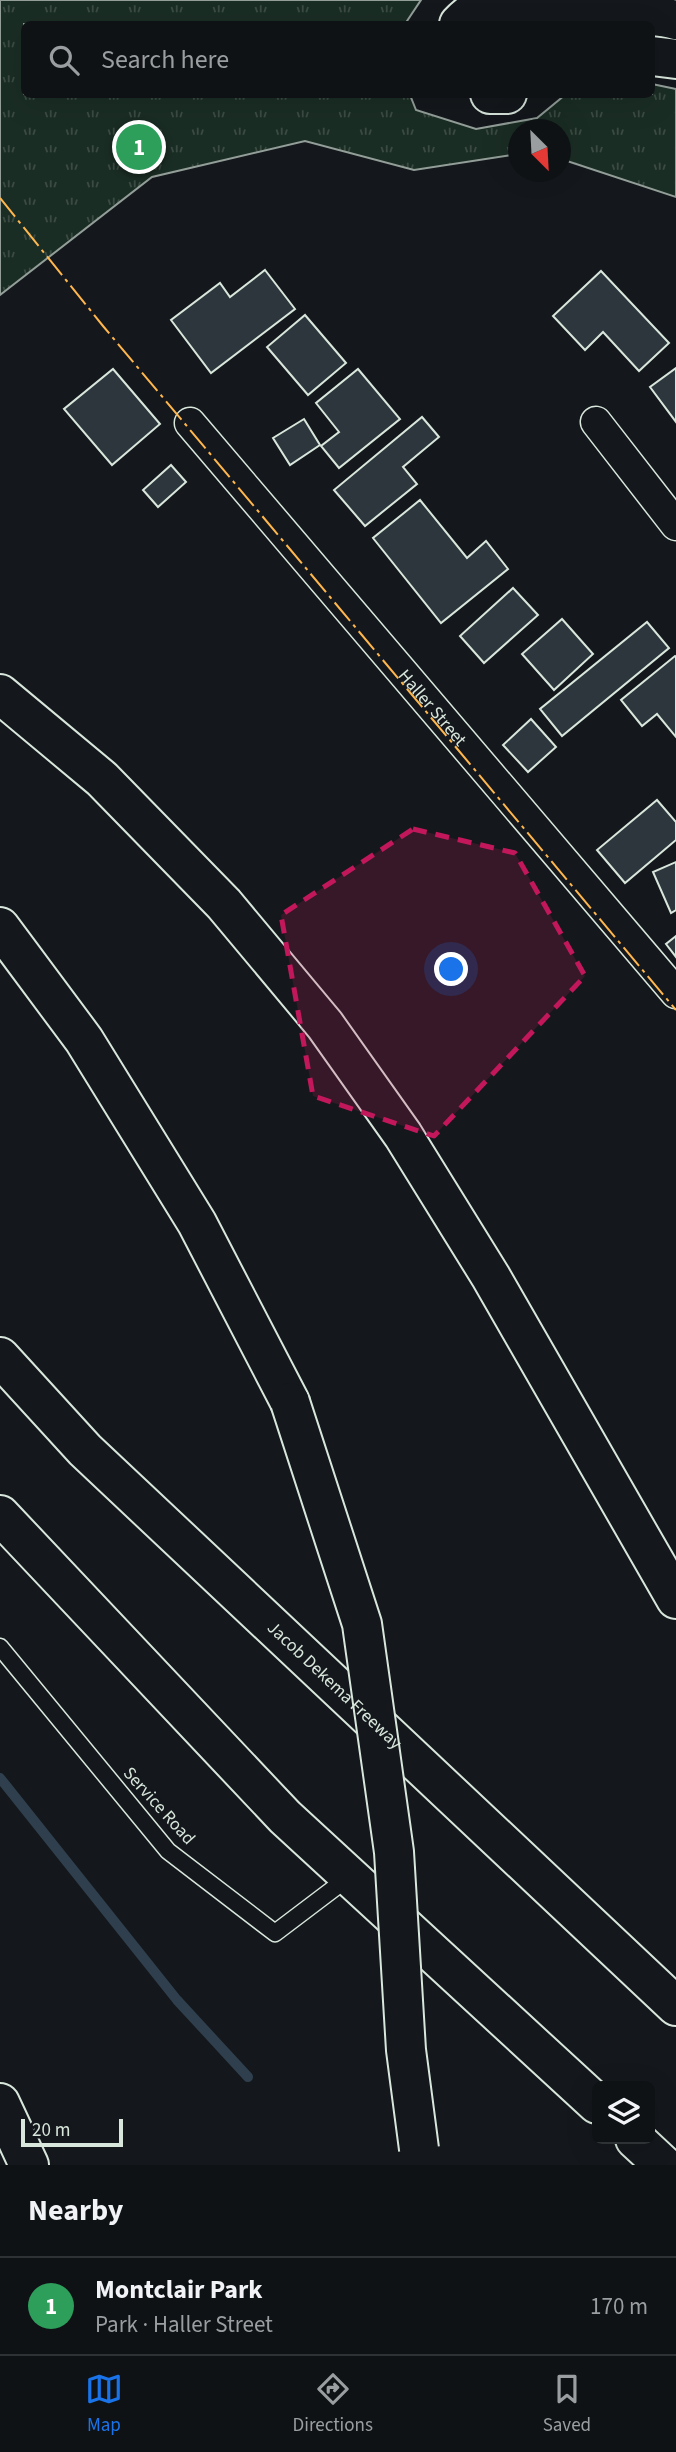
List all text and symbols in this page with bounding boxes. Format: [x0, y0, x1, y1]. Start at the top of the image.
search box [21, 21, 655, 98]
icon: search [45, 41, 83, 79]
text: Search here [101, 41, 229, 78]
north arrow [508, 119, 571, 182]
pin: 1 [116, 121, 162, 173]
street label: Haller Street [393, 664, 473, 751]
your location [434, 952, 468, 986]
street label: Jacob Dekema Freeway [262, 1615, 408, 1755]
street label: Service Road [117, 1762, 201, 1850]
map controls [592, 2081, 655, 2144]
button: layers [592, 2081, 655, 2144]
scale bar [21, 2116, 122, 2148]
text: 20 m [32, 2117, 70, 2144]
text: Nearby [28, 2189, 123, 2232]
text: Montclair Park [95, 2271, 263, 2308]
text: 1 [45, 2290, 57, 2323]
text: 170 m [590, 2290, 648, 2323]
text: Park · Haller Street [95, 2308, 273, 2341]
tab: Map [85, 2370, 123, 2439]
tab: Directions [293, 2370, 373, 2439]
tab: Saved [543, 2370, 591, 2439]

